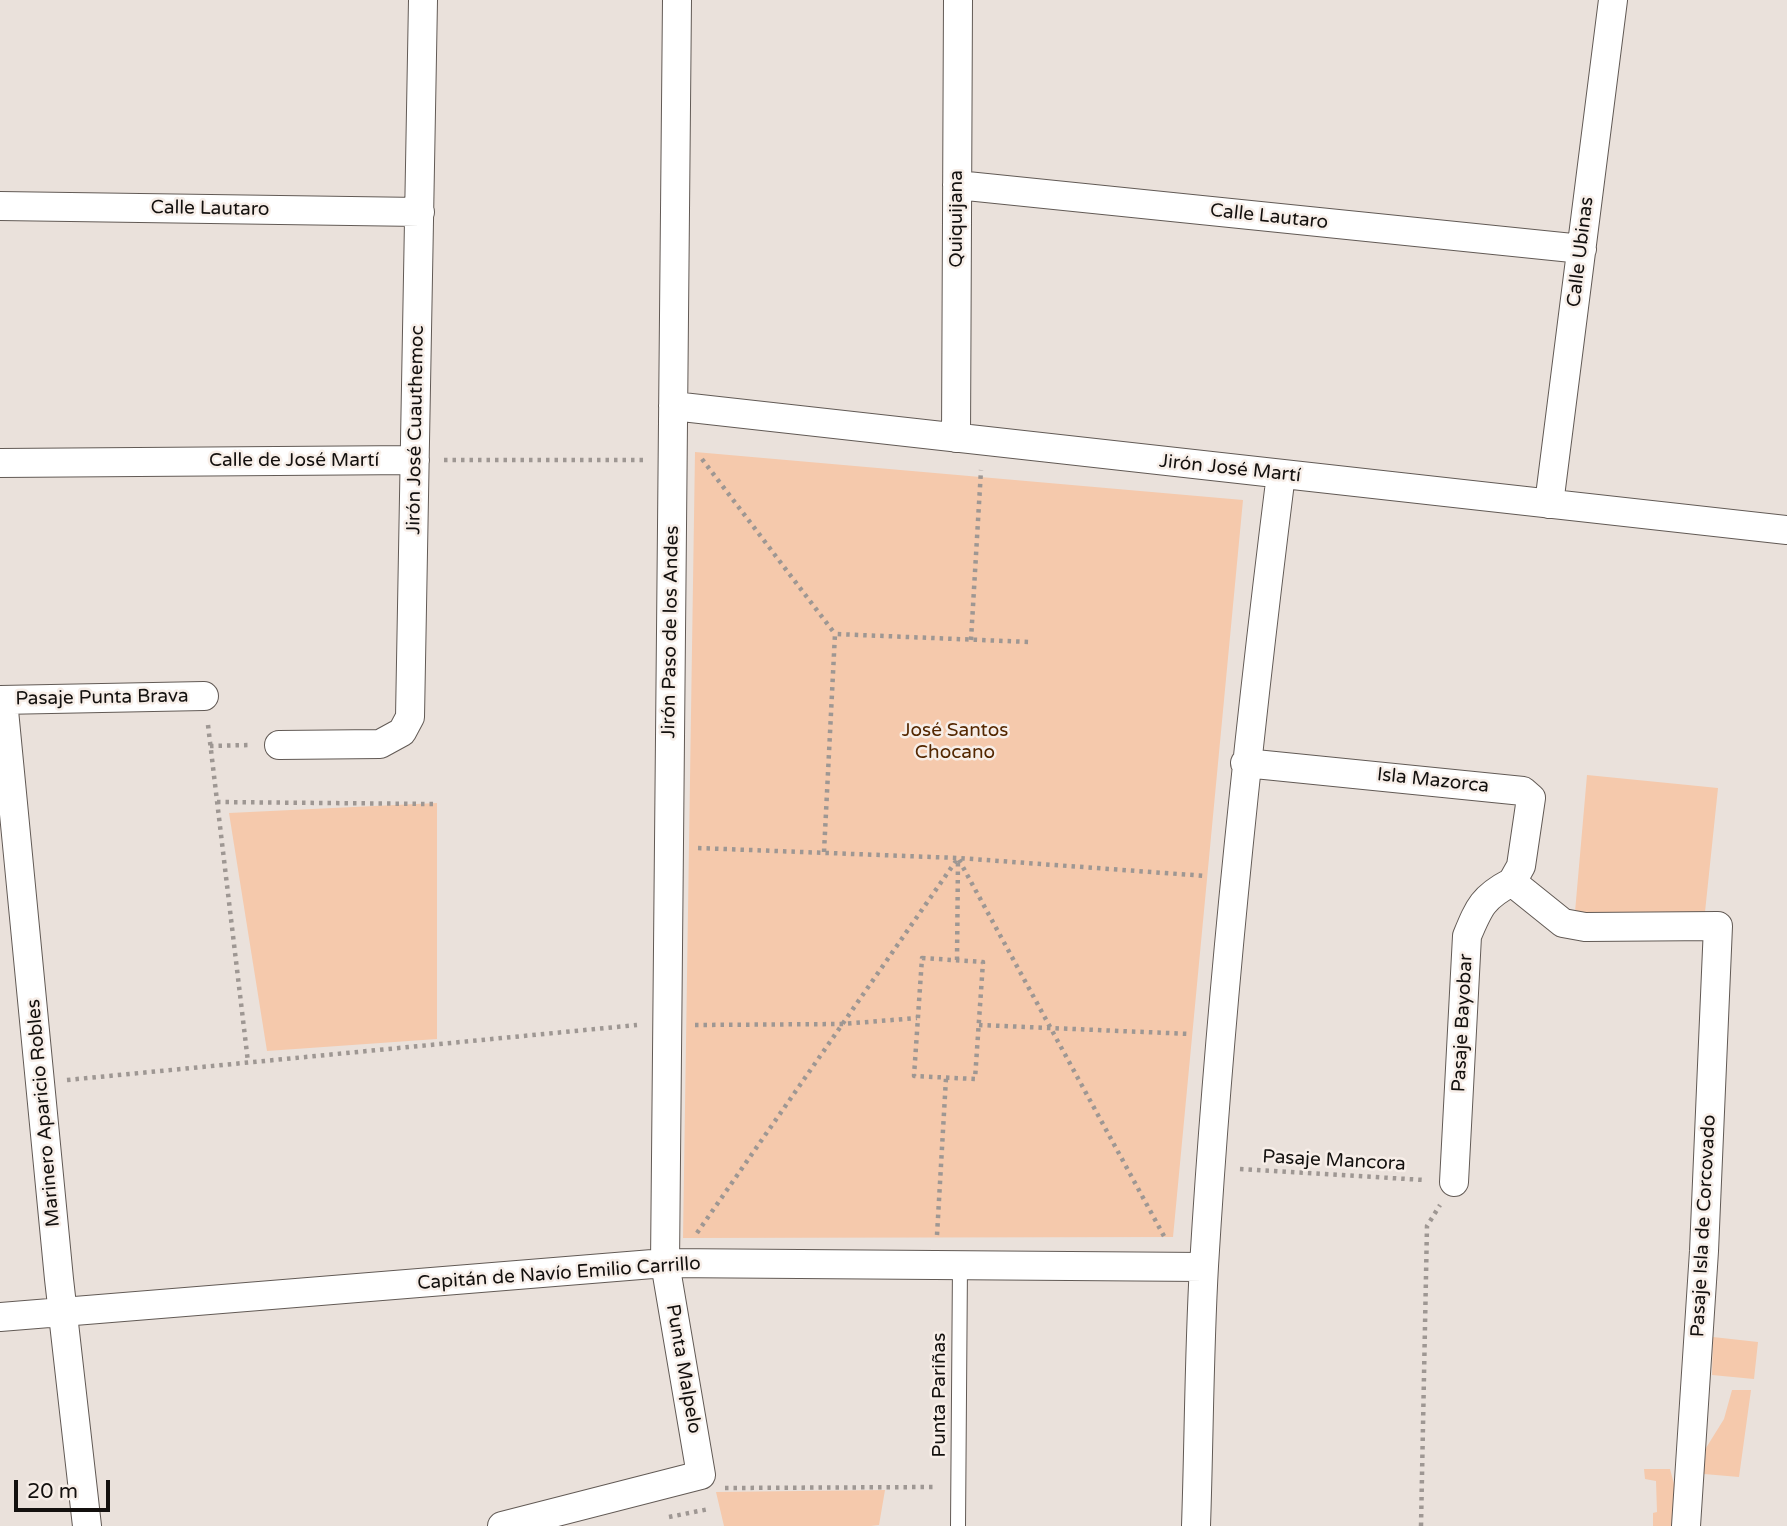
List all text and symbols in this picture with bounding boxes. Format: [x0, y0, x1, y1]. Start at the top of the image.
street label: Quiquijana [946, 170, 968, 268]
street label: Calle Ubinas [1563, 195, 1599, 309]
street label: Calle Lautaro [150, 197, 270, 221]
street label: Calle Lautaro [1209, 199, 1329, 235]
street label: Jirón José Cuauthemoc [403, 325, 429, 535]
street label: Calle de José Martí [209, 450, 379, 472]
street label: Jirón José Martí [1158, 450, 1302, 488]
street label: Jirón Paso de los Andes [658, 525, 684, 739]
street label: Pasaje Punta Brava [15, 685, 189, 711]
park label: José Santos Chocano [902, 720, 1008, 764]
street label: Isla Mazorca [1376, 764, 1490, 798]
street label: Pasaje Bayobar [1448, 953, 1478, 1093]
street label: Marinero Aparicio Robles [23, 998, 65, 1228]
street label: Pasaje Isla de Corcovado [1687, 1114, 1721, 1338]
street label: Pasaje Mancora [1262, 1146, 1406, 1176]
street label: Capitán de Navío Emilio Carrillo [417, 1253, 701, 1295]
street label: Punta Malpelo [660, 1302, 706, 1436]
street label: Punta Pariñas [929, 1333, 951, 1457]
scale bar [18, 1466, 114, 1510]
text: 20 m [27, 1479, 78, 1504]

